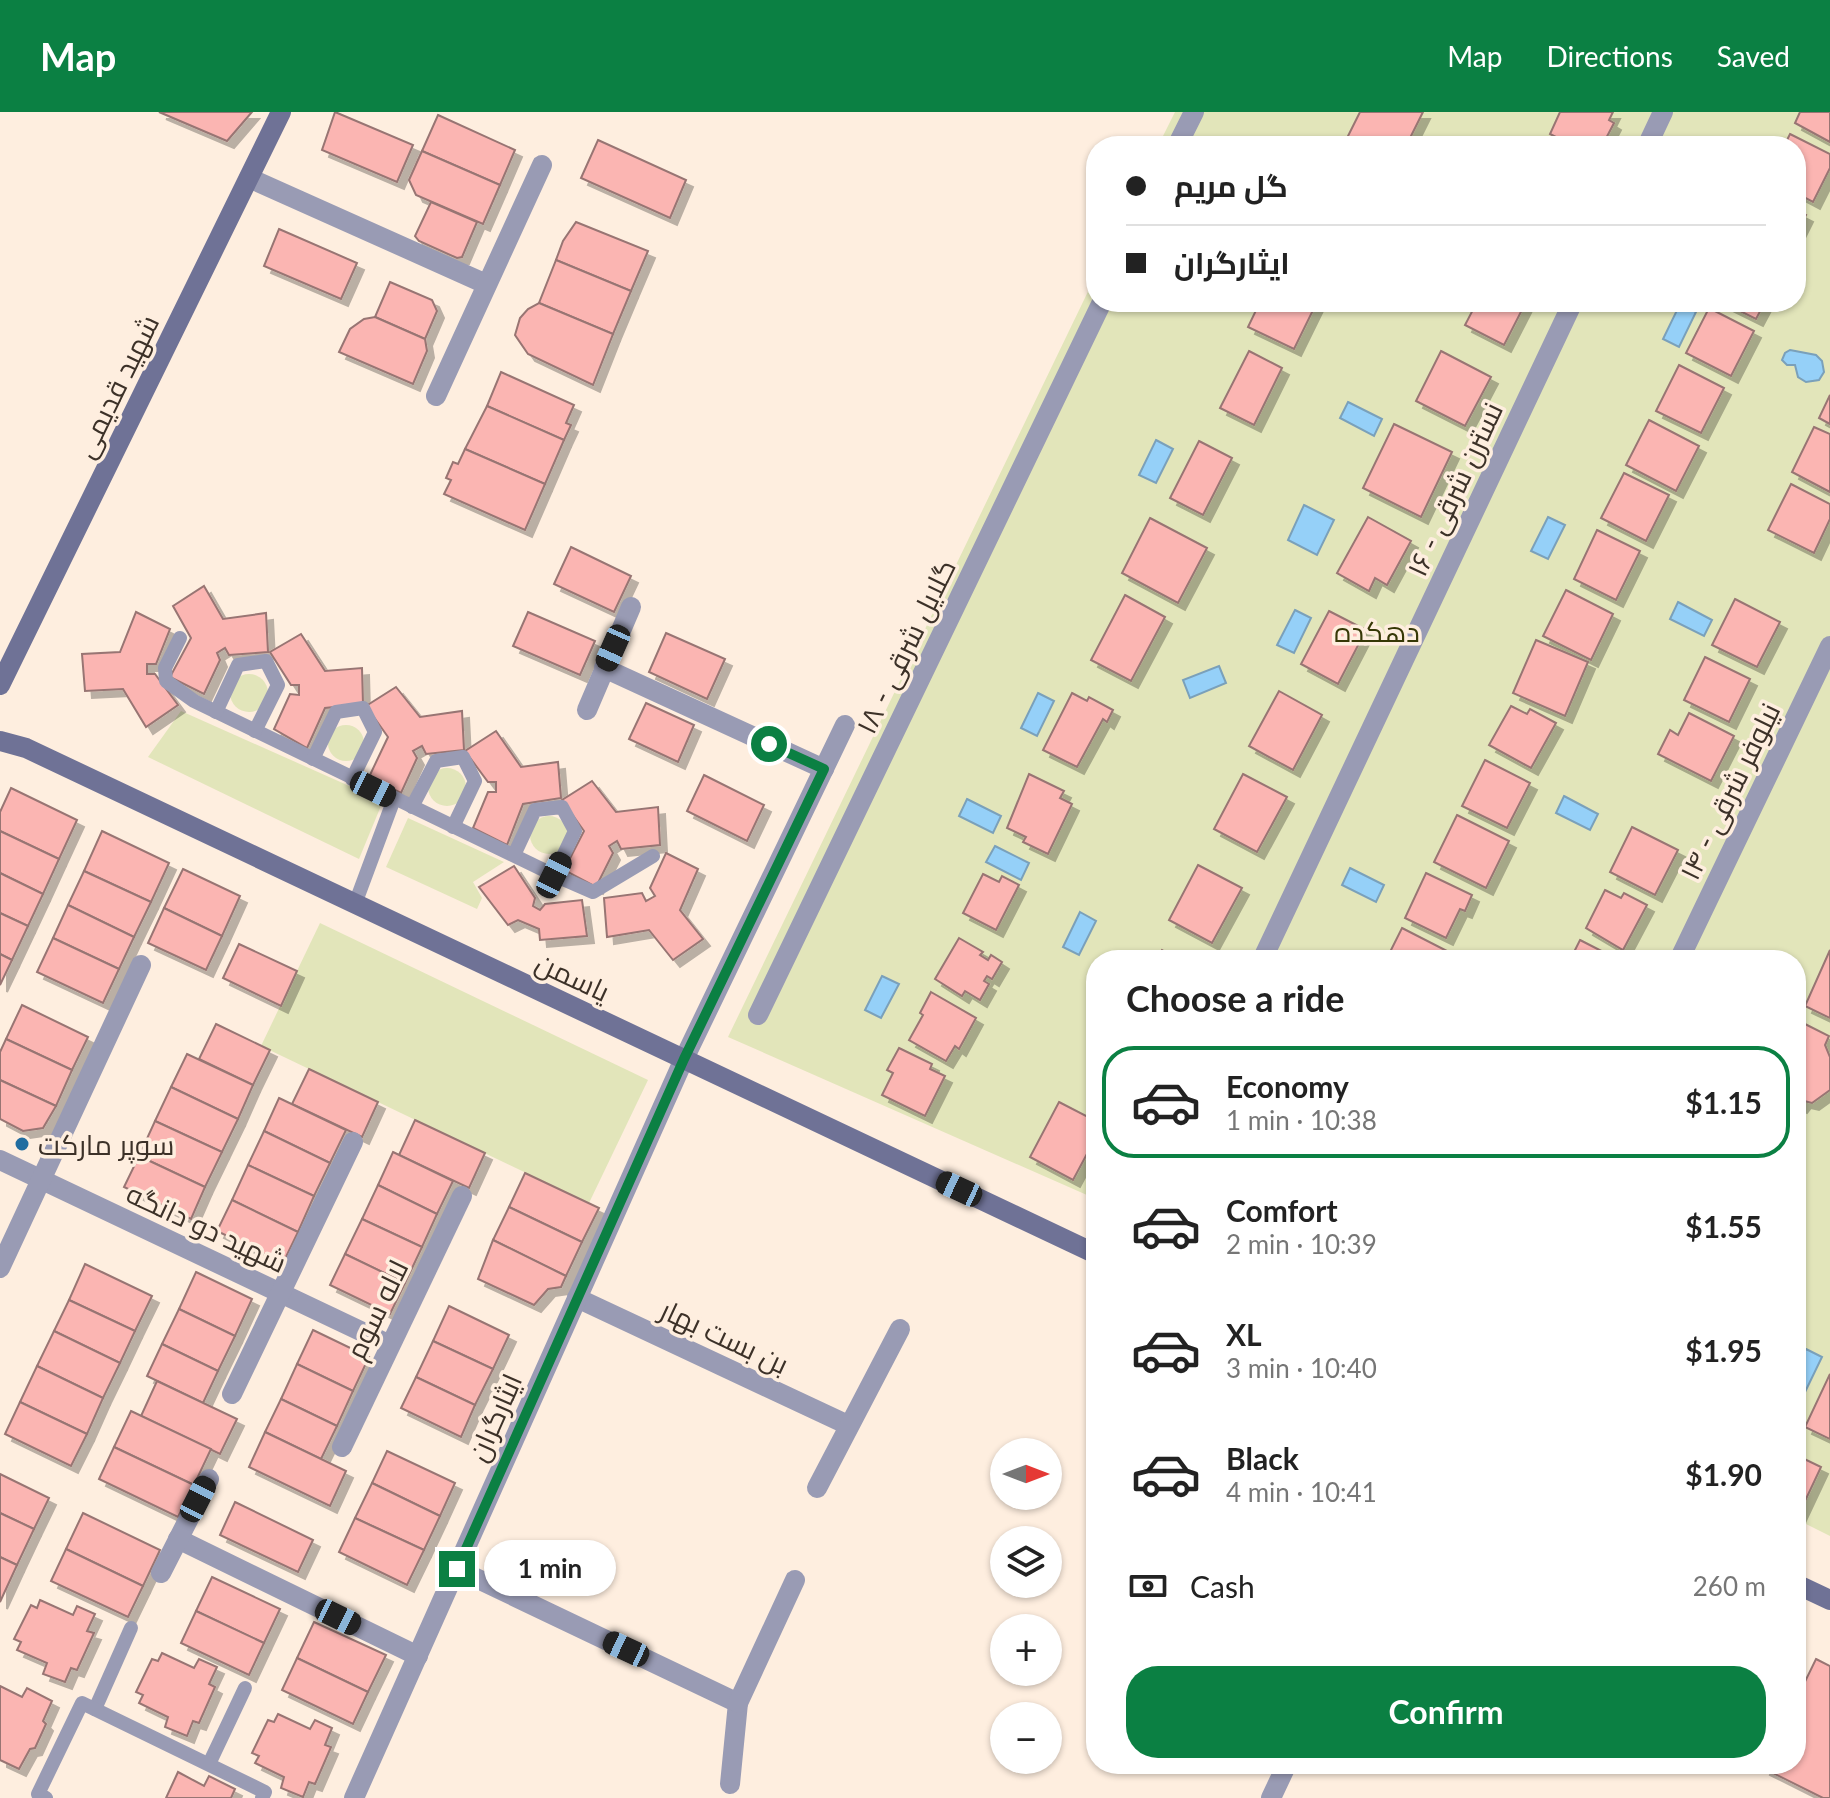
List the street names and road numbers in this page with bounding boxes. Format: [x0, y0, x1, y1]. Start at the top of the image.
street label: شهید قدیمی [67, 309, 166, 464]
street label: نسترن شرقی - ۱۶ [1399, 397, 1510, 582]
street label: گلایل شرقی - ۱۸ [848, 553, 963, 739]
street label: نیلوفر شرقی - ۱۴ [1672, 697, 1787, 885]
street label: یاسمن [530, 944, 616, 1009]
street label: شهید دو دانگه [121, 1175, 292, 1280]
street label: لاله سوم [337, 1254, 418, 1366]
street label: بن بست بهار [653, 1291, 794, 1381]
street label: ایثارگران [460, 1368, 529, 1467]

